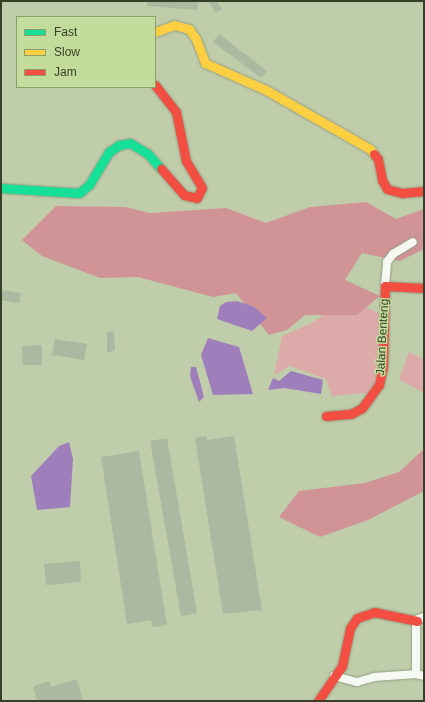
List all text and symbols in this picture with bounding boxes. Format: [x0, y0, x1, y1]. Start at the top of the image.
legend [16, 16, 156, 88]
text: Fast [54, 25, 77, 39]
text: Slow [54, 45, 80, 59]
text: Jam [54, 65, 77, 79]
street label: Jalan Benteng [374, 298, 392, 376]

